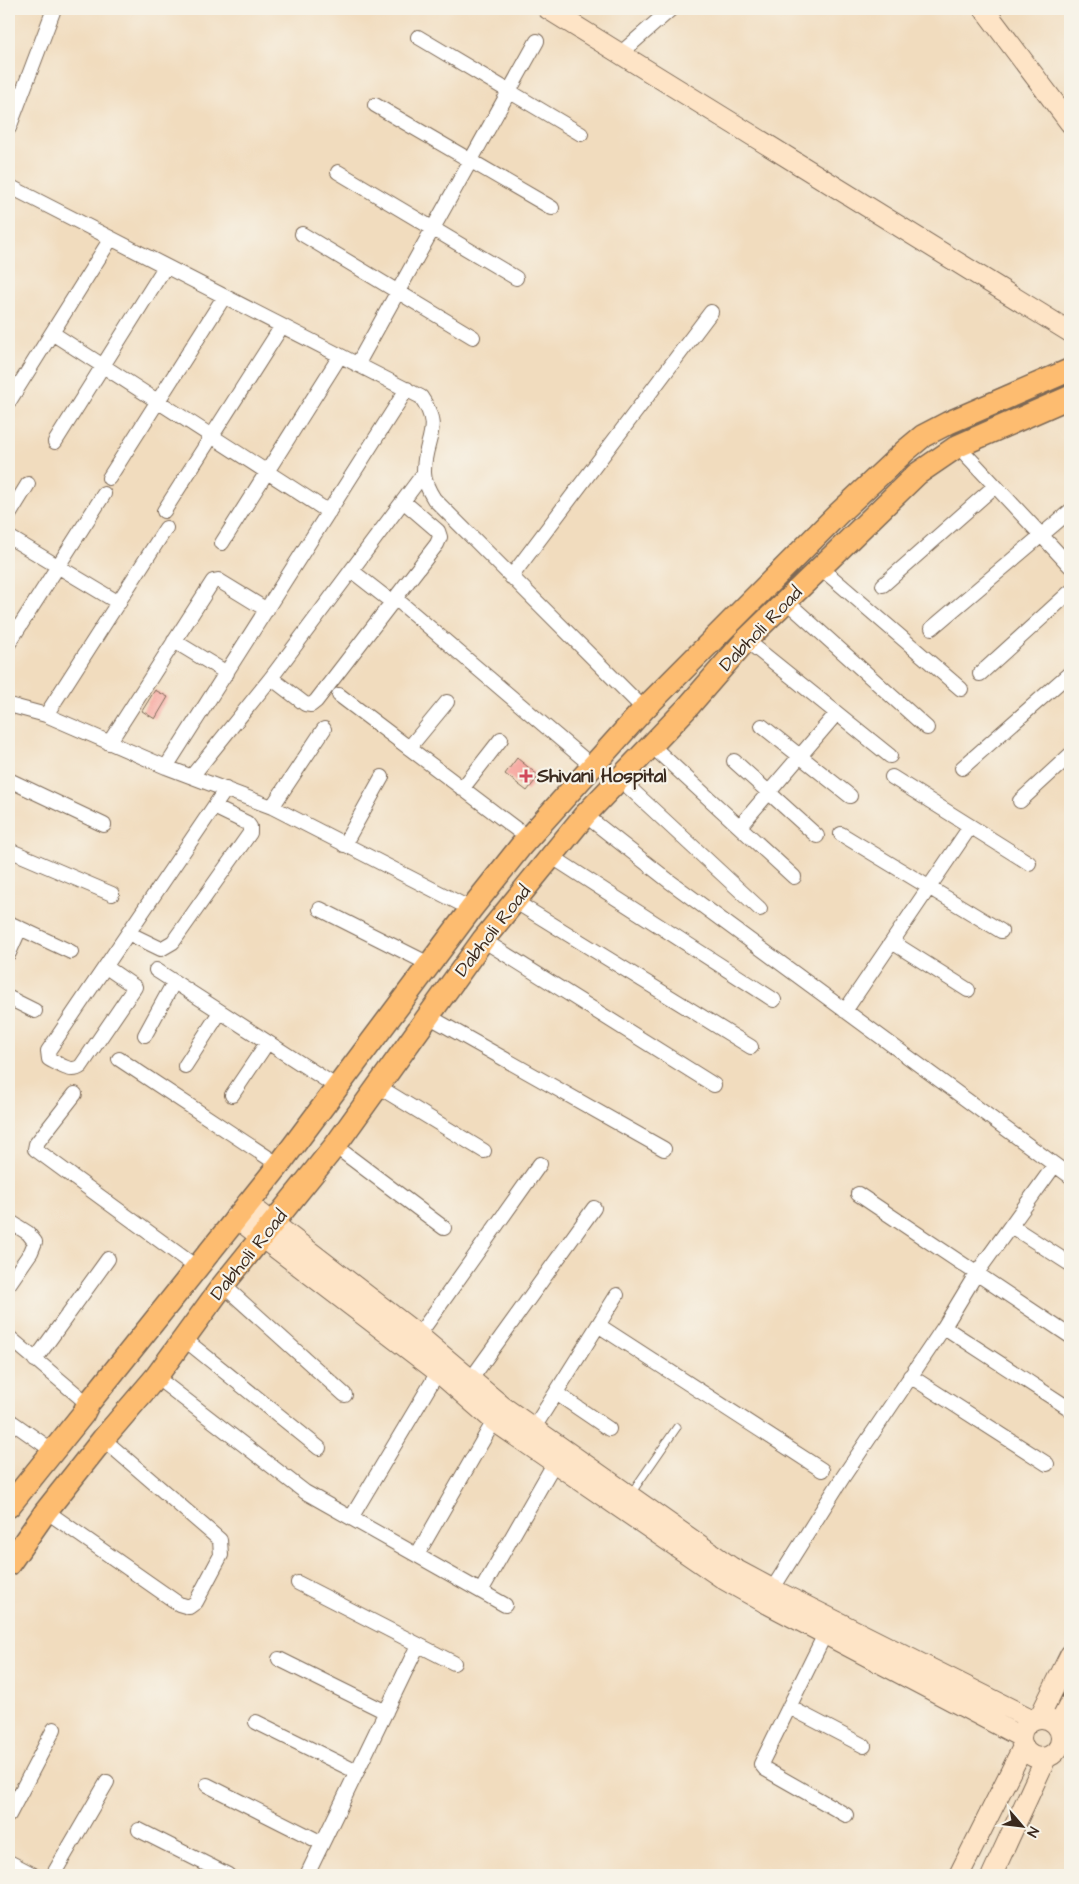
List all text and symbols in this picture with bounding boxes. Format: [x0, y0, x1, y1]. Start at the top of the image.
street label: Dabholi Road [713, 580, 809, 678]
place label: Shivani Hospital [536, 763, 667, 790]
marker: Shivani Hospital [519, 769, 533, 783]
street label: Dabholi Road [449, 879, 538, 983]
street label: Dabholi Road [204, 1204, 294, 1306]
north arrow [996, 1802, 1046, 1852]
text: N [1022, 1823, 1043, 1840]

